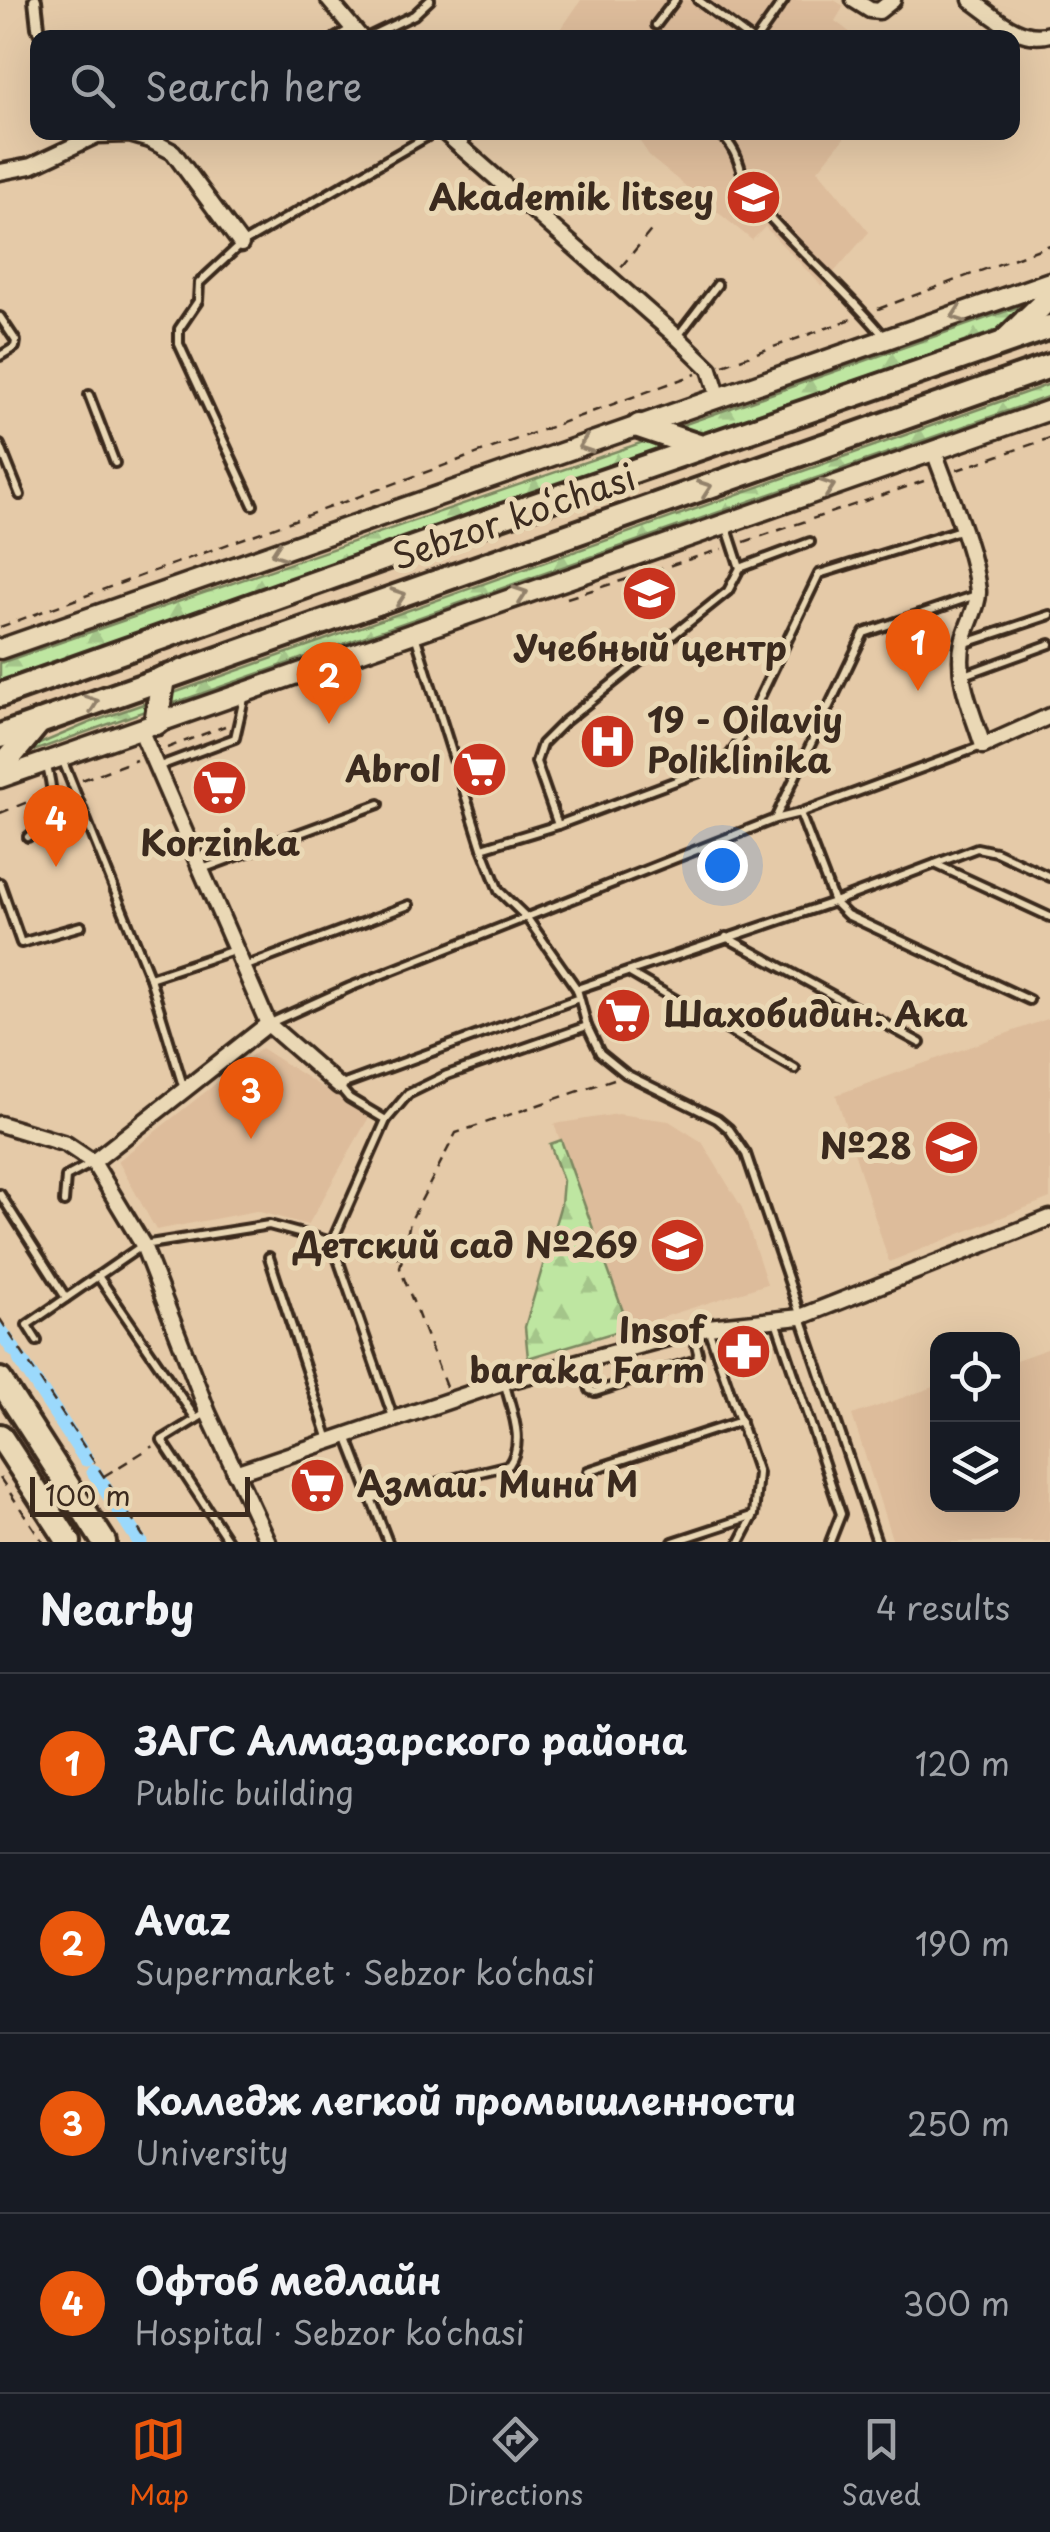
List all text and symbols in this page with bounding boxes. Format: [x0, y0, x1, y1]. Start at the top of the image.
search box [30, 30, 1020, 140]
text: Search here [145, 57, 362, 114]
icon: search [65, 58, 120, 113]
school or university icon: Akademik litsey [723, 168, 783, 228]
place label: Akademik litsey [429, 169, 714, 222]
one-way arrow [950, 303, 967, 323]
one-way arrow [578, 433, 595, 454]
street label: Sebzor ko‘chasi [384, 449, 642, 582]
one-way arrow [696, 479, 713, 500]
one-way arrow [819, 479, 836, 499]
one-way arrow [271, 540, 288, 561]
school or university icon: Учебный центр [620, 563, 680, 623]
one-way arrow [511, 585, 528, 606]
one-way arrow [389, 587, 406, 608]
pin: 1 [886, 608, 950, 691]
place label: Учебный центр [513, 620, 787, 673]
pin: 2 [296, 642, 362, 724]
place label: 19 - Oilaviy Poliklinika [647, 692, 843, 785]
one-way arrow [82, 694, 99, 715]
hospital icon: 19 - Oilaviy Poliklinika [578, 711, 638, 771]
supermarket icon: Abrol [450, 740, 510, 800]
place label: Abrol [344, 741, 441, 794]
supermarket icon: Korzinka [190, 758, 250, 818]
pin: 4 [23, 784, 88, 867]
place label: Korzinka [140, 815, 300, 868]
your location [697, 840, 748, 891]
supermarket icon: Шахобидин. Ака [594, 985, 654, 1045]
place label: Шахобидин. Ака [663, 986, 968, 1039]
pin: 3 [218, 1056, 284, 1139]
school or university icon: №28 [921, 1117, 981, 1177]
place label: №28 [820, 1118, 912, 1171]
school or university icon: Детский сад №269 [647, 1216, 707, 1276]
place label: Детский сад №269 [291, 1217, 638, 1270]
place label: Insof baraka Farm [470, 1302, 707, 1395]
pharmacy icon: Insof baraka Farm [714, 1321, 774, 1381]
map controls [930, 1332, 1020, 1512]
button: locate [930, 1332, 1020, 1422]
button: layers [930, 1422, 1020, 1512]
supermarket icon: Азмаи. Мини М [288, 1455, 348, 1515]
place label: Азмаи. Мини М [357, 1456, 638, 1509]
scale bar [30, 1472, 250, 1516]
text: 100 m [45, 1473, 131, 1516]
text: Nearby [40, 1576, 194, 1639]
text: 4 results [876, 1583, 1010, 1631]
text: ЗАГС Алмазарского района [135, 1711, 687, 1768]
text: 1 [65, 1739, 80, 1787]
text: 120 m [915, 1739, 1010, 1787]
text: Public building [135, 1768, 354, 1816]
text: Avaz [135, 1891, 231, 1948]
text: 2 [61, 1919, 84, 1967]
text: 190 m [915, 1919, 1010, 1967]
text: Supermarket · Sebzor ko‘chasi [135, 1948, 595, 1996]
text: Колледж легкой промышленности [135, 2071, 796, 2128]
text: 3 [62, 2099, 83, 2147]
text: 250 m [907, 2099, 1010, 2147]
text: University [135, 2128, 289, 2176]
text: Офтоб медлайн [135, 2251, 442, 2308]
text: 4 [62, 2279, 83, 2327]
text: 300 m [902, 2279, 1010, 2327]
text: Hospital · Sebzor ko‘chasi [135, 2308, 525, 2356]
tab: Map [129, 2412, 189, 2515]
tab: Directions [447, 2412, 583, 2515]
tab: Saved [841, 2412, 921, 2515]

